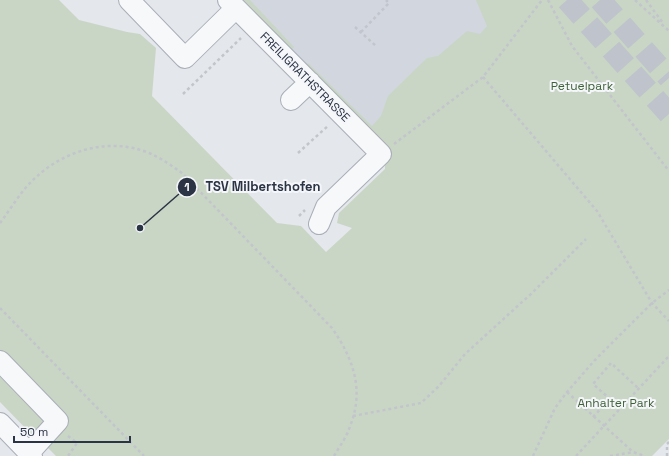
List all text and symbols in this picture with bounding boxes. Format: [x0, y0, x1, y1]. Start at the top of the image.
street label: FREILIGRATHSTRASSE [257, 29, 354, 126]
park label: Petuelpark [551, 78, 614, 94]
callout: TSV Milbertshofen [177, 174, 328, 199]
text: TSV Milbertshofen [205, 178, 321, 195]
text: 1 [184, 179, 190, 195]
park label: Anhalter Park [577, 395, 655, 411]
scale bar [14, 418, 130, 444]
text: 50 m [20, 424, 48, 440]

